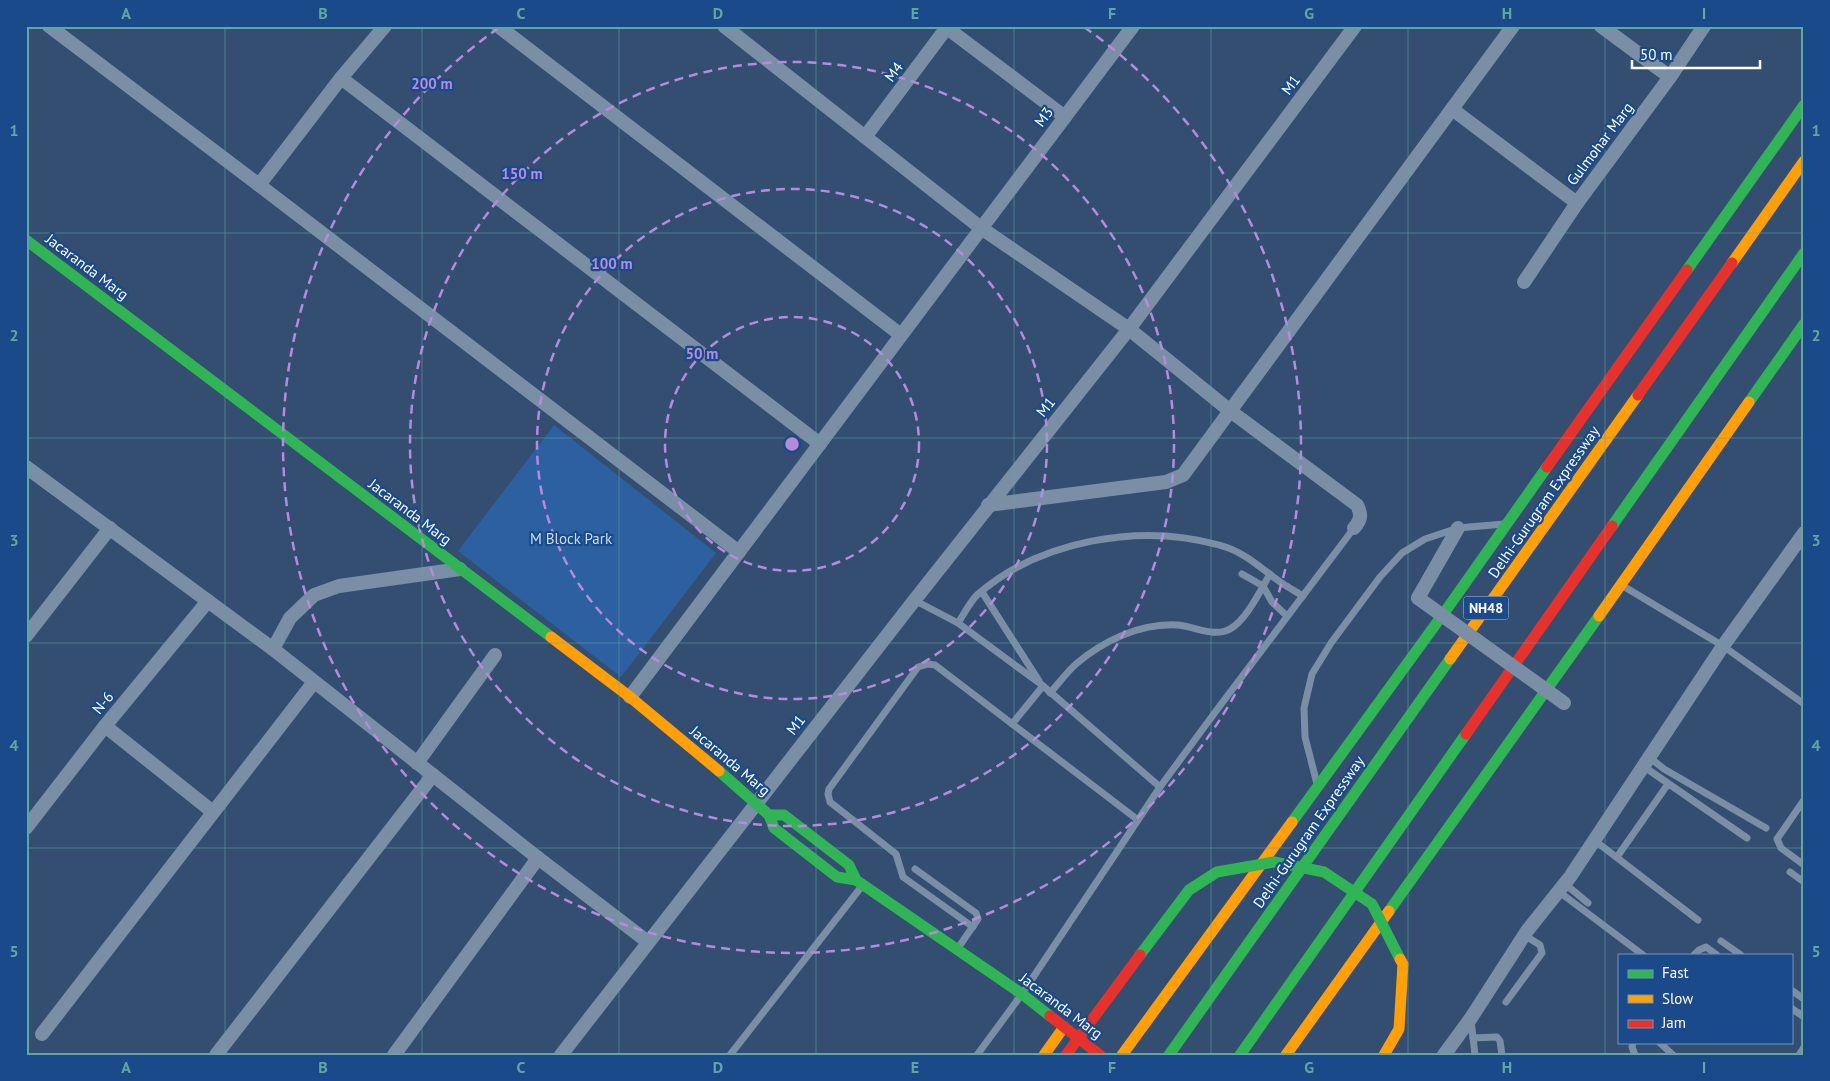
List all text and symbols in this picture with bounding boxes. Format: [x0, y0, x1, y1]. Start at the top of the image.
text: A [121, 3, 131, 23]
text: B [318, 3, 328, 23]
text: C [517, 3, 526, 23]
text: D [713, 3, 723, 23]
text: E [911, 3, 919, 23]
text: F [1108, 3, 1116, 23]
text: G [1304, 3, 1314, 23]
text: H [1502, 3, 1512, 23]
text: I [1702, 3, 1706, 23]
scale bar [1632, 38, 1760, 70]
text: 50 m [1640, 45, 1673, 64]
street label: M4 [880, 58, 907, 85]
street label: M1 [1277, 71, 1304, 98]
text: 200 m [411, 74, 453, 93]
street label: Gulmohar Marg [1562, 98, 1637, 189]
street label: M3 [1030, 103, 1057, 130]
text: 1 [9, 120, 19, 140]
text: 1 [1811, 120, 1821, 140]
text: 150 m [501, 164, 543, 183]
street label: Jacaranda Marg [41, 229, 132, 304]
text: 100 m [591, 254, 633, 273]
text: 2 [9, 325, 19, 345]
text: 2 [1811, 325, 1821, 345]
text: 50 m [686, 344, 718, 363]
street label: M1 [1032, 393, 1059, 420]
street label: Delhi-Gurugram Expressway [1484, 422, 1603, 581]
centre of rings [783, 435, 801, 453]
street label: Jacaranda Marg [364, 474, 455, 549]
park label: M Block Park [530, 529, 613, 548]
text: 3 [9, 530, 19, 550]
text: 3 [1811, 530, 1821, 550]
road number: NH48 [1464, 596, 1508, 620]
street label: N-6 [88, 688, 117, 718]
street label: M1 [782, 711, 809, 738]
street label: Jacaranda Marg [686, 721, 774, 800]
text: 4 [9, 735, 19, 755]
text: 4 [1811, 735, 1821, 755]
street label: Delhi-Gurugram Expressway [1249, 752, 1368, 911]
text: 5 [9, 941, 19, 961]
text: 5 [1811, 941, 1821, 961]
legend [1618, 954, 1792, 1044]
text: Fast [1662, 963, 1689, 982]
street label: Jacaranda Marg [1015, 968, 1106, 1043]
text: Slow [1662, 989, 1693, 1008]
text: Jam [1661, 1013, 1686, 1032]
text: A [121, 1057, 131, 1077]
text: B [318, 1057, 328, 1077]
text: C [517, 1057, 526, 1077]
text: D [713, 1057, 723, 1077]
text: E [911, 1057, 919, 1077]
text: F [1108, 1057, 1116, 1077]
text: G [1304, 1057, 1314, 1077]
text: H [1502, 1057, 1512, 1077]
text: I [1702, 1057, 1706, 1077]

